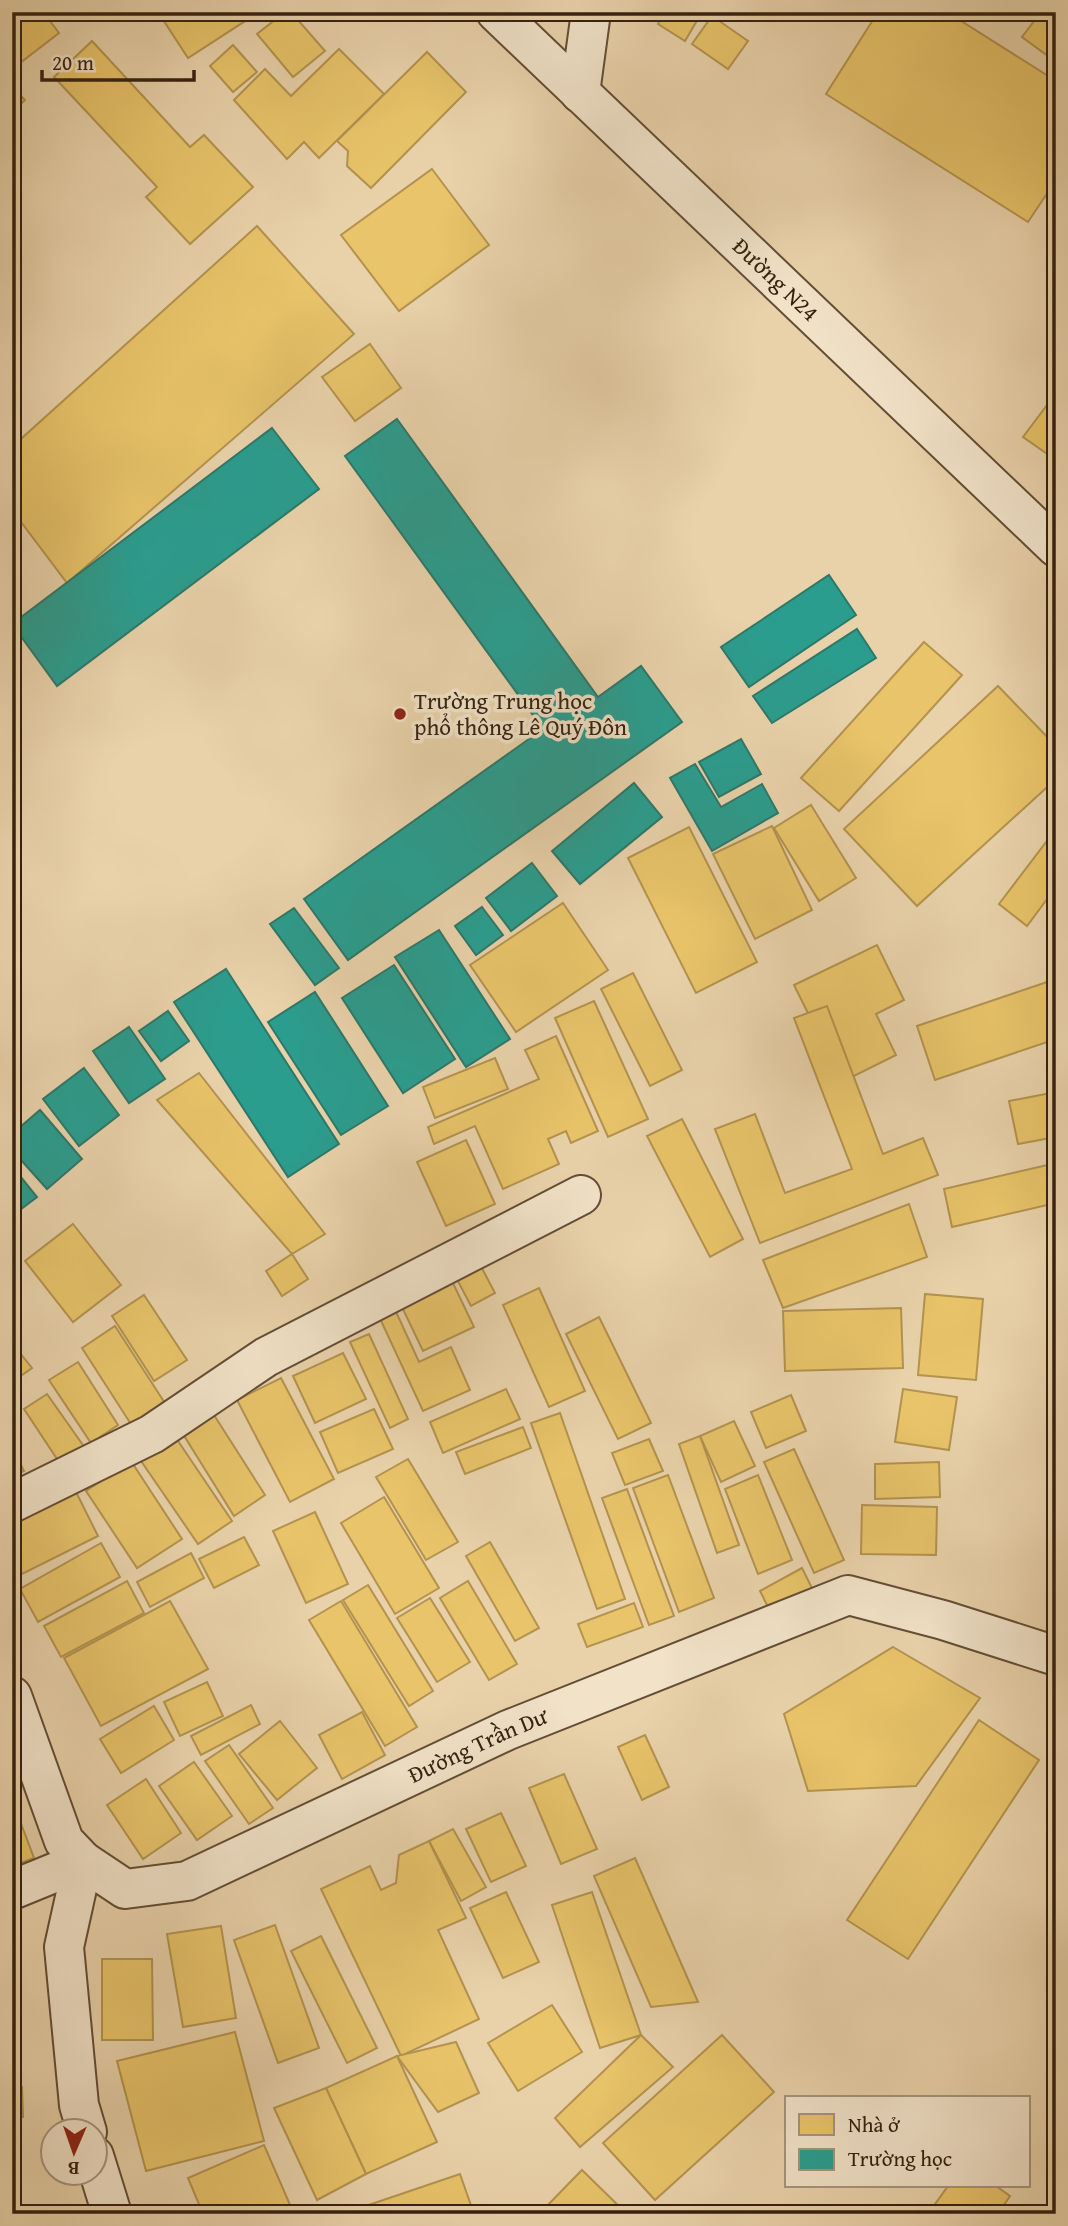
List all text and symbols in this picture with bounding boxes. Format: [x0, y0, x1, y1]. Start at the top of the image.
scale bar [42, 38, 194, 82]
text: 20 m [52, 47, 94, 78]
street label: Đường N24 [726, 230, 827, 328]
place label: Trường Trung học phổ thông Lê Quý Đôn [414, 684, 627, 743]
marker: Trường Trung học phổ thông Lê Quý Đôn [392, 706, 408, 722]
street label: Đường Trần Dư [402, 1699, 553, 1791]
legend [785, 2096, 1030, 2188]
text: Nhà ở [848, 2109, 900, 2140]
north arrow [38, 2118, 108, 2188]
text: Trường học [848, 2143, 952, 2174]
text: B [67, 2155, 80, 2183]

